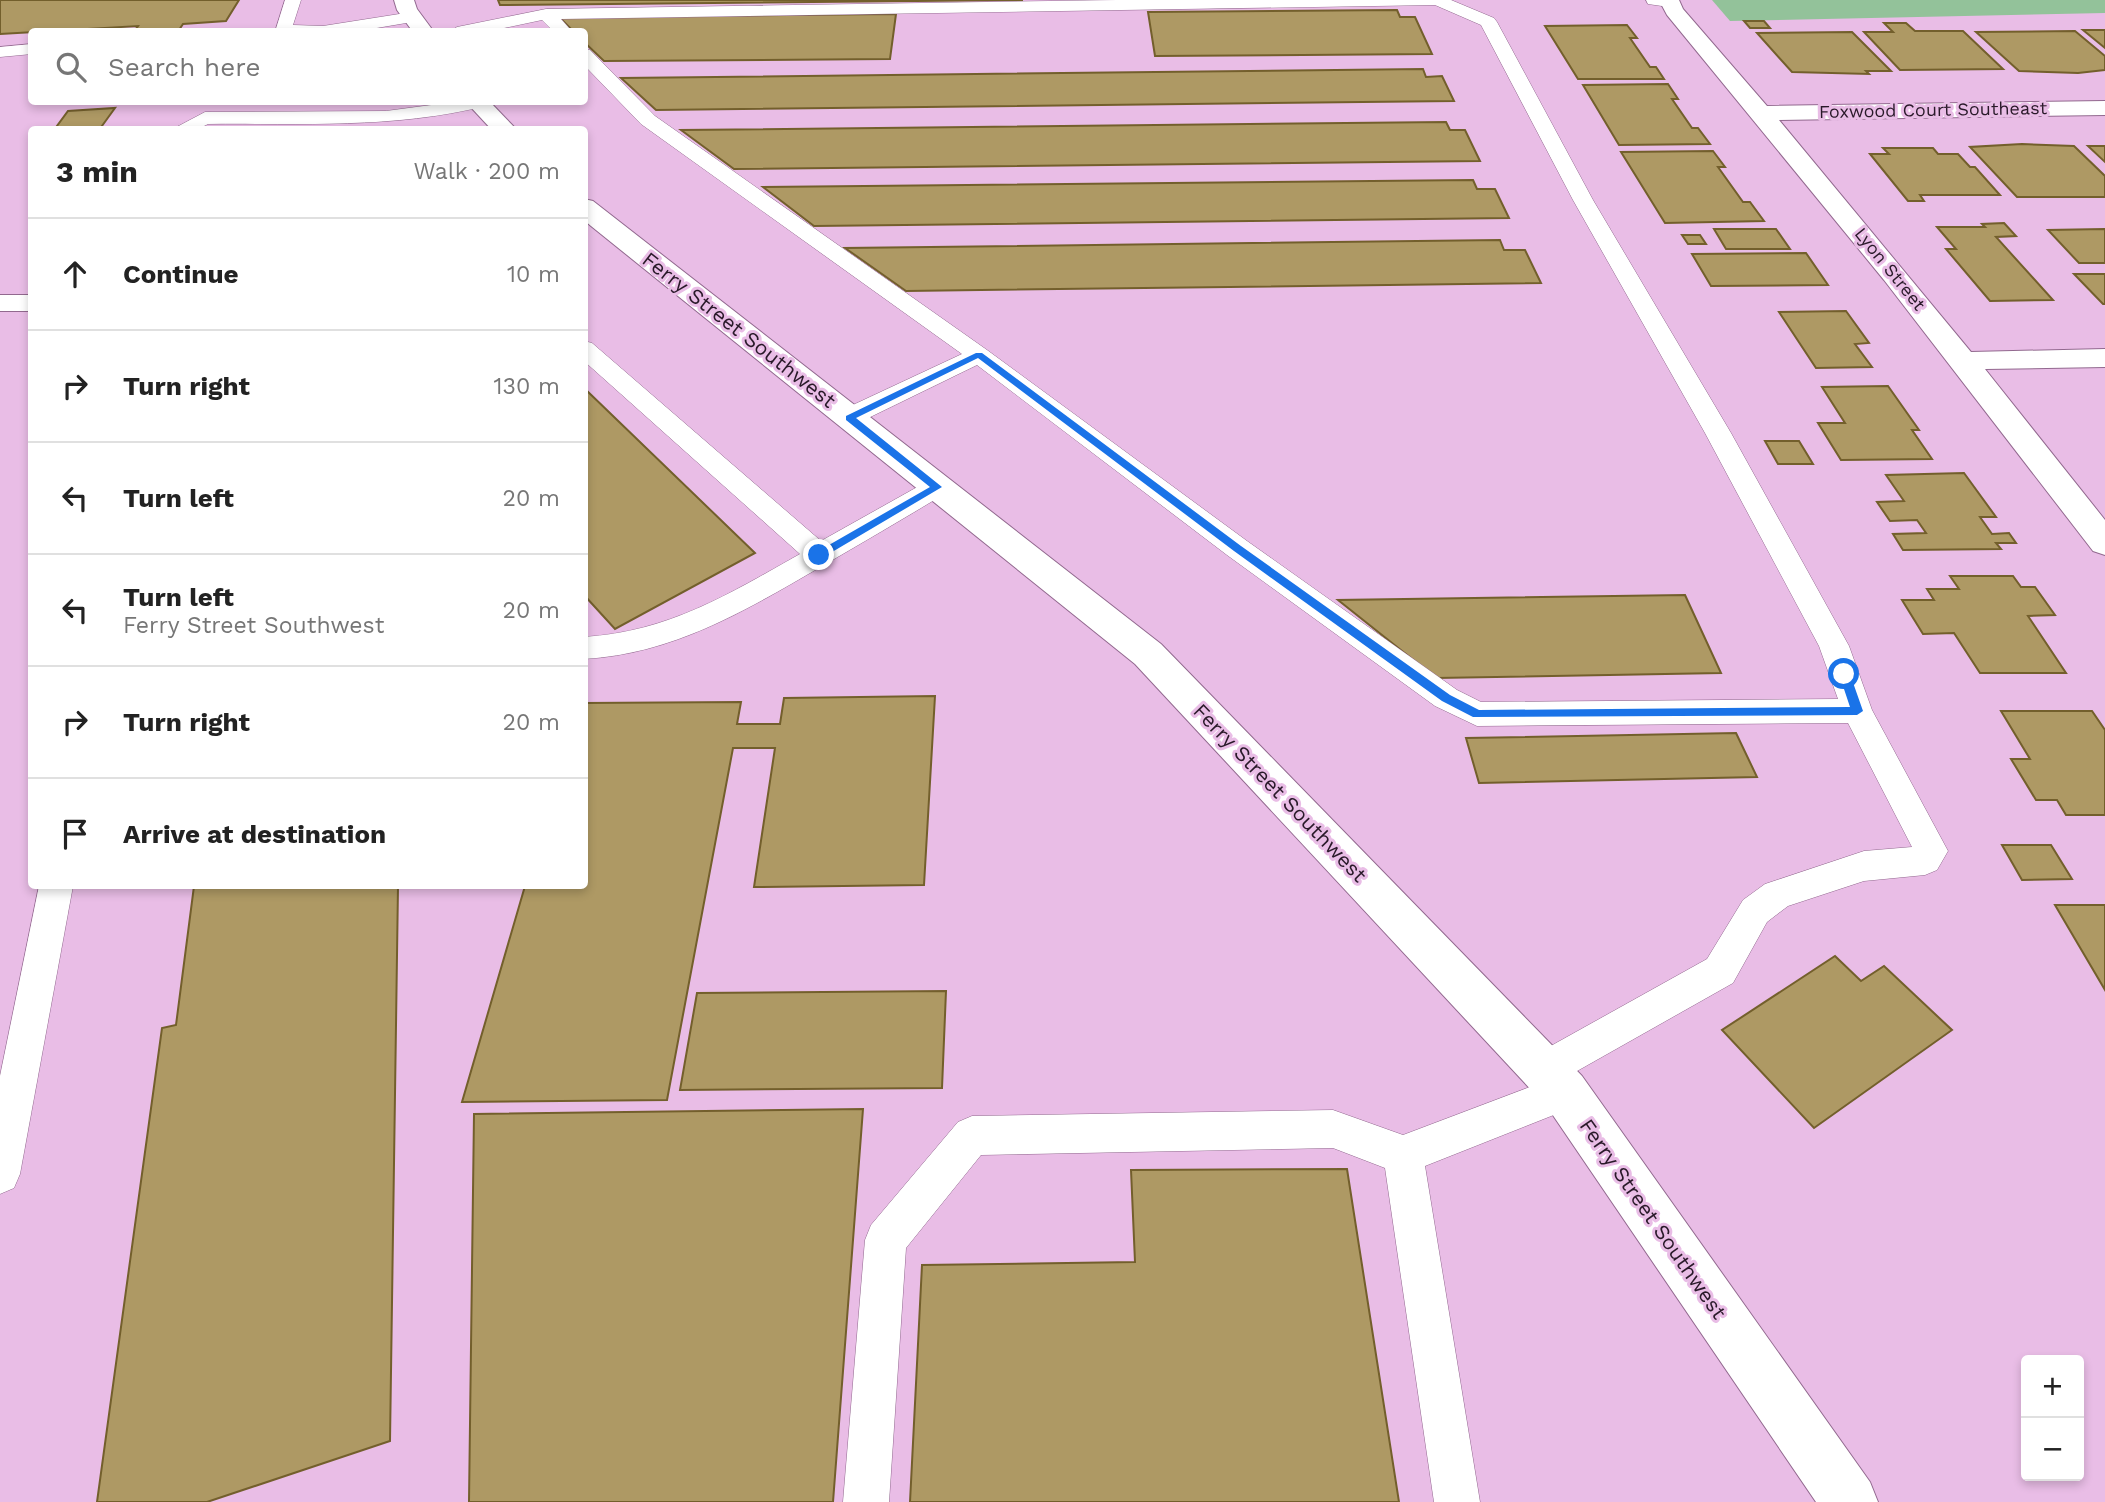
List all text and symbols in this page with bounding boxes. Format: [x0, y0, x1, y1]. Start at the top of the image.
search box [28, 28, 588, 105]
icon: search [52, 48, 90, 86]
text: Search here [108, 52, 260, 82]
street label: Foxwood Court Southeast [1819, 97, 2048, 122]
text: 3 min [56, 154, 138, 189]
text: Walk · 200 m [414, 158, 560, 185]
street label: Lyon Street [1851, 223, 1931, 315]
street label: Ferry Street Southwest [638, 246, 841, 413]
icon: ahead [56, 255, 94, 293]
text: Continue [123, 259, 239, 289]
text: 10 m [507, 261, 560, 288]
icon: right [56, 367, 94, 405]
text: Turn right [123, 371, 250, 401]
text: 130 m [494, 373, 560, 400]
icon: left [56, 479, 94, 517]
text: Turn left [123, 483, 234, 513]
text: 20 m [503, 485, 560, 512]
route end [803, 539, 834, 570]
text: Turn left [123, 582, 234, 612]
icon: left [56, 591, 94, 629]
text: 20 m [503, 597, 560, 624]
text: Ferry Street Southwest [123, 612, 384, 639]
route start [1828, 658, 1859, 689]
street label: Ferry Street Southwest [1188, 698, 1372, 887]
icon: right [56, 703, 94, 741]
text: Turn right [123, 707, 250, 737]
text: 20 m [503, 709, 560, 736]
icon: arrive [56, 815, 94, 853]
text: Arrive at destination [123, 819, 386, 849]
street label: Ferry Street Southwest [1575, 1114, 1732, 1324]
map controls [2021, 1355, 2084, 1481]
button: + [2021, 1355, 2084, 1418]
button: − [2021, 1418, 2084, 1481]

